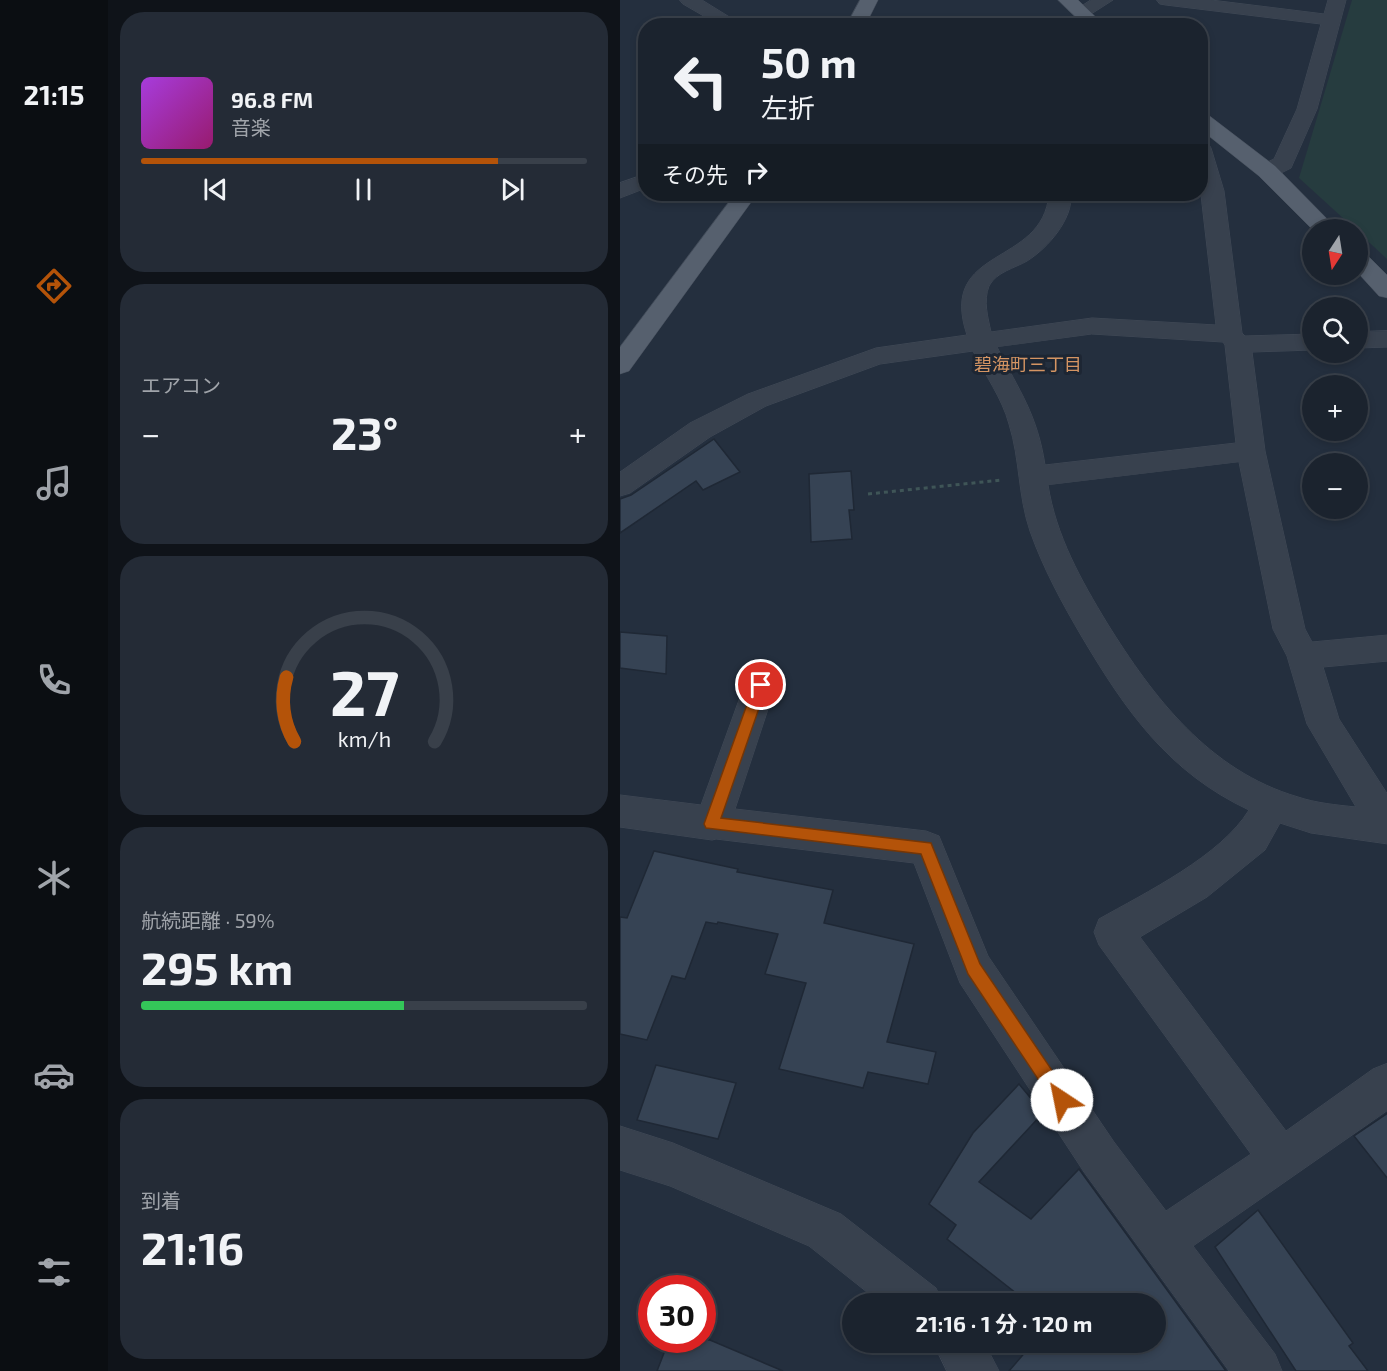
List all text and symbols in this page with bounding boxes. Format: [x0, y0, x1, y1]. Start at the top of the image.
text: 50 m [761, 36, 857, 86]
icon: left [662, 42, 740, 120]
text: 21:15 [24, 78, 84, 110]
text: 96.8 FM [231, 86, 313, 112]
text: 左折 [761, 91, 815, 123]
text: 音楽 [231, 115, 271, 139]
icon: right [740, 156, 773, 189]
text: その先 [662, 161, 728, 187]
icon: previous [199, 173, 232, 206]
icon: pause [347, 173, 380, 206]
icon: next [496, 173, 529, 206]
north arrow [1302, 219, 1368, 285]
map controls [1302, 219, 1368, 519]
icon: directions [33, 265, 75, 307]
button: search [1302, 297, 1368, 363]
district label: 碧海町三丁目 [974, 353, 1082, 375]
text: エアコン [141, 373, 221, 397]
button: + [1302, 375, 1368, 441]
text: 23° [331, 405, 398, 459]
text: − [141, 413, 160, 453]
text: + [569, 413, 587, 453]
button: − [1302, 453, 1368, 519]
icon: music [33, 462, 75, 504]
text: 27 [329, 655, 399, 730]
icon: phone [33, 659, 75, 701]
pin [735, 659, 786, 710]
icon: arrive [744, 668, 777, 701]
text: km/h [337, 727, 391, 752]
icon: climate [33, 857, 75, 899]
text: 航続距離 · 59% [141, 908, 275, 932]
text: 295 km [141, 940, 293, 994]
icon: car [33, 1054, 75, 1096]
position arrow [1030, 1068, 1094, 1132]
text: 到着 [141, 1188, 181, 1212]
text: 21:16 [141, 1220, 244, 1274]
icon: filters [33, 1251, 75, 1293]
speed limit sign: 30 [638, 1275, 716, 1353]
text: 21:16 · 1 分 · 120 m [915, 1310, 1093, 1336]

